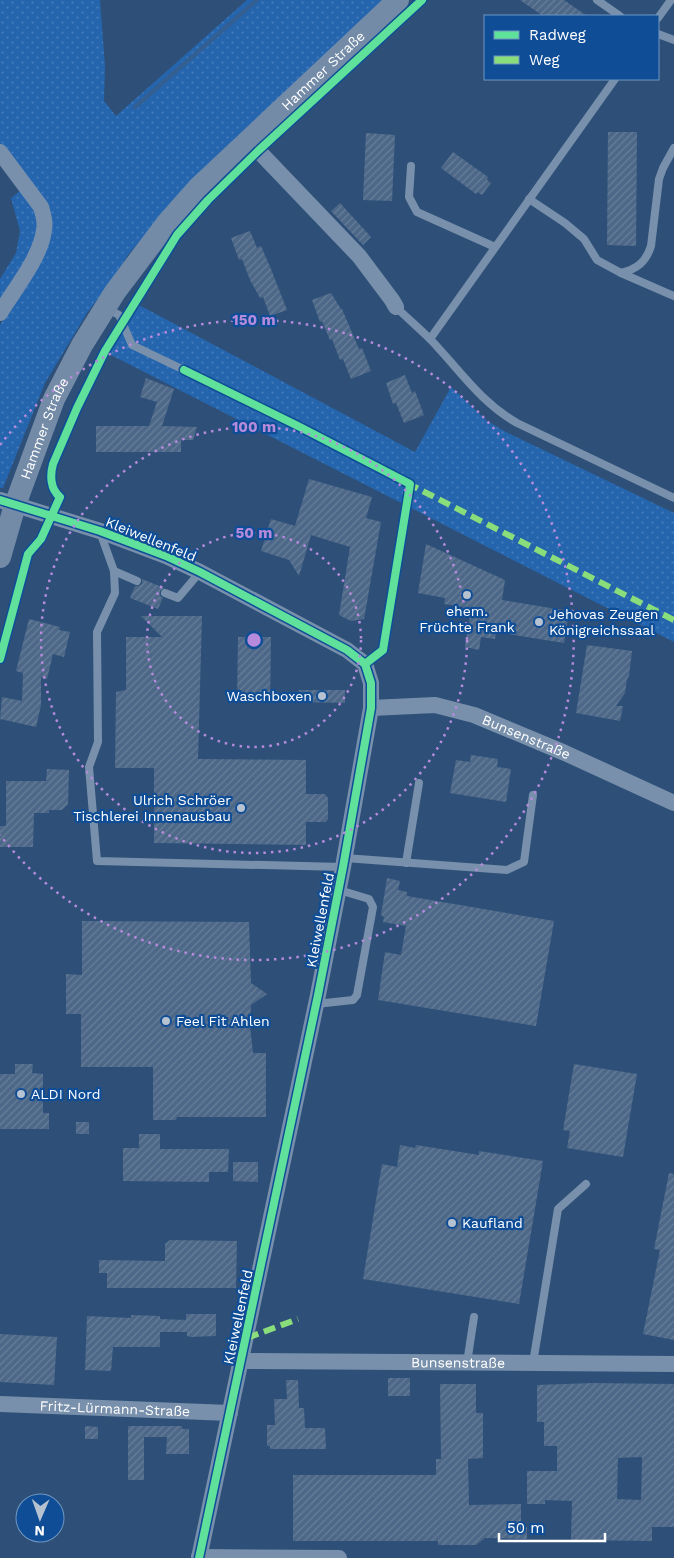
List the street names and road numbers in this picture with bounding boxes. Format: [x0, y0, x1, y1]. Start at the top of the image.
street label: Hammer Straße [278, 28, 368, 113]
street label: Hammer Straße [17, 375, 72, 482]
street label: Kleiwellenfeld [103, 514, 199, 564]
street label: Bunsenstraße [480, 711, 573, 762]
street label: Kleiwellenfeld [303, 871, 337, 969]
street label: Kleiwellenfeld [220, 1268, 256, 1366]
street label: Bunsenstraße [411, 1354, 505, 1371]
street label: Fritz-Lürmann-Straße [39, 1398, 190, 1419]

